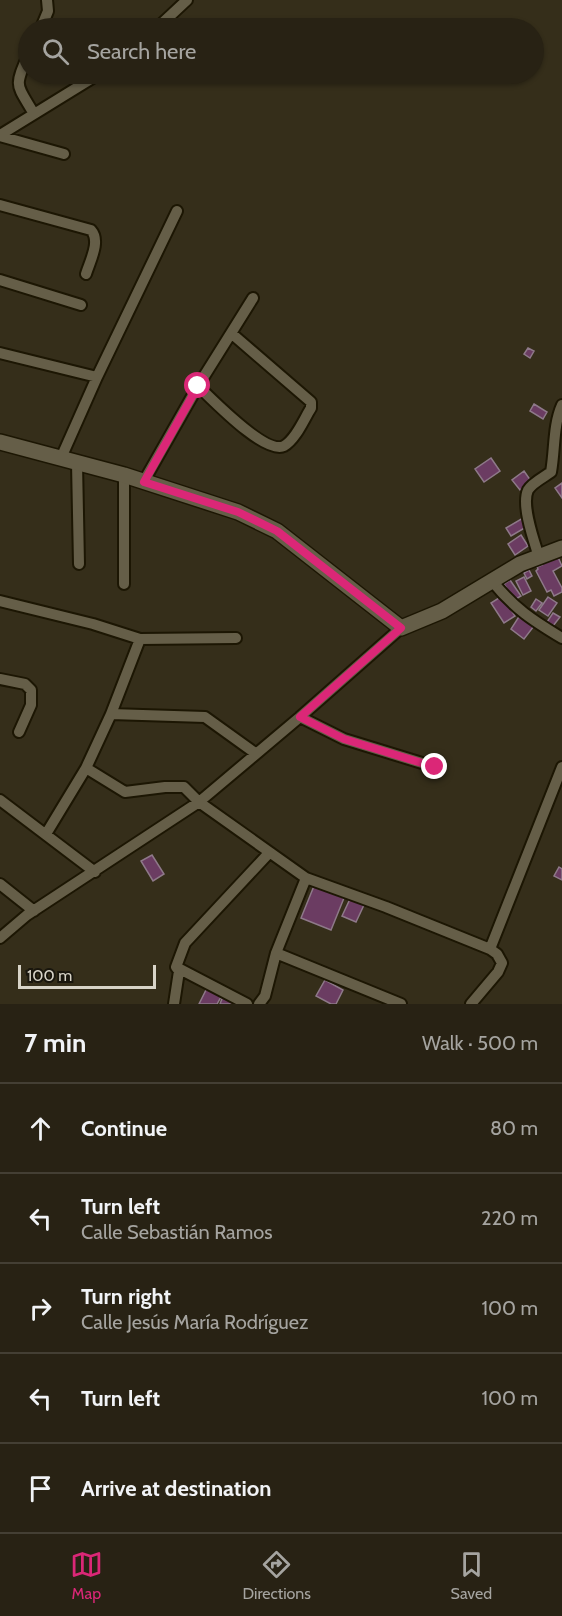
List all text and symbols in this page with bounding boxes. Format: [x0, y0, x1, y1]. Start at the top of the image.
search box [18, 18, 544, 84]
icon: search [39, 35, 72, 68]
text: Search here [87, 38, 196, 65]
route start [184, 372, 210, 398]
route end [421, 753, 447, 779]
scale bar [18, 962, 156, 989]
text: 100 m [27, 966, 72, 985]
text: 7 min [24, 1027, 86, 1059]
text: Walk · 500 m [422, 1031, 538, 1055]
icon: ahead [24, 1112, 57, 1145]
text: Continue [81, 1115, 167, 1142]
text: 80 m [490, 1116, 538, 1140]
text: Turn left [81, 1193, 160, 1220]
icon: left [24, 1202, 57, 1235]
text: 220 m [481, 1206, 538, 1230]
text: Calle Sebastián Ramos [81, 1220, 273, 1244]
text: Turn right [81, 1283, 171, 1310]
icon: right [24, 1292, 57, 1325]
text: 100 m [482, 1296, 538, 1320]
text: Calle Jesús María Rodríguez [81, 1310, 308, 1334]
icon: left [24, 1382, 57, 1415]
text: Turn left [81, 1385, 160, 1412]
text: 100 m [482, 1386, 538, 1410]
icon: arrive [24, 1472, 57, 1505]
text: Arrive at destination [81, 1475, 271, 1502]
tab: Map [70, 1548, 103, 1603]
tab: Directions [243, 1548, 311, 1603]
tab: Saved [451, 1548, 492, 1603]

